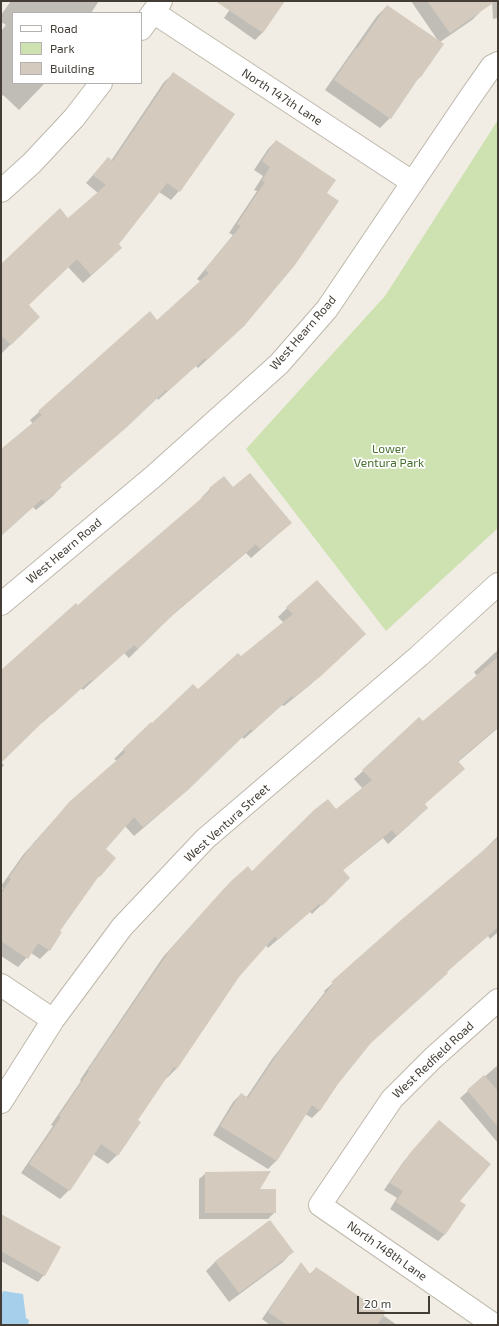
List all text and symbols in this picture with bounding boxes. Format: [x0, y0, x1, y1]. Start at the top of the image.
legend [12, 12, 142, 84]
text: Road [50, 21, 78, 35]
text: Park [50, 41, 75, 55]
text: Building [50, 61, 94, 75]
street label: North 147th Lane [239, 66, 325, 128]
street label: West Hearn Road [267, 293, 339, 373]
park label: Lower Ventura Park [354, 442, 424, 470]
street label: West Hearn Road [23, 515, 105, 587]
street label: West Ventura Street [181, 781, 273, 865]
street label: West Redfield Road [389, 1019, 477, 1101]
street label: North 148th Lane [344, 1218, 430, 1284]
scale bar [359, 1288, 432, 1314]
text: 20 m [364, 1296, 391, 1310]

